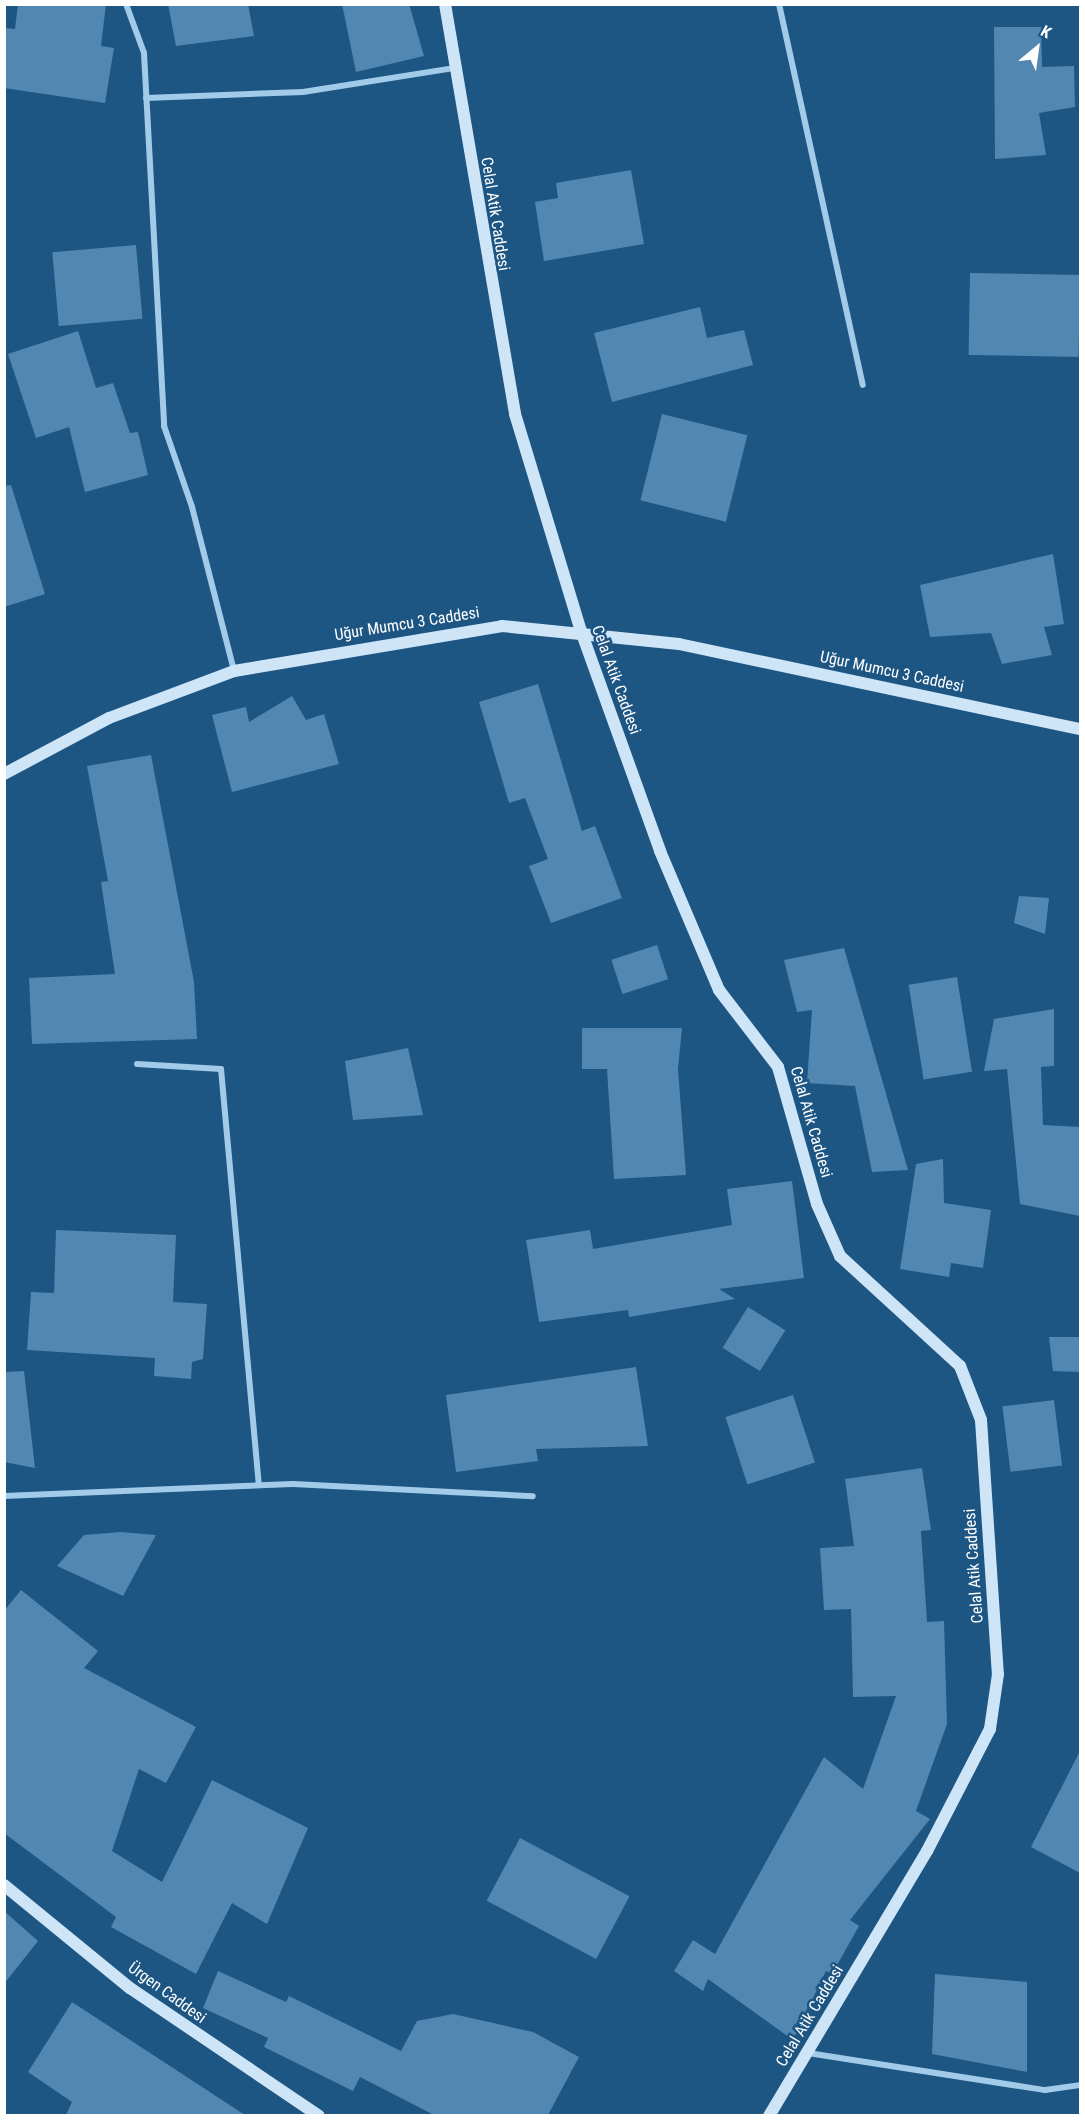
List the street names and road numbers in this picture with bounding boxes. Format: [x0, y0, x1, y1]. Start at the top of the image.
street label: Celal Atik Caddesi [477, 156, 513, 272]
street label: Uğur Mumcu 3 Caddesi [333, 603, 481, 645]
street label: Celal Atik Caddesi [587, 623, 645, 737]
street label: Uğur Mumcu 3 Caddesi [818, 647, 966, 697]
street label: Celal Atik Caddesi [786, 1064, 836, 1180]
street label: Celal Atik Caddesi [960, 1508, 988, 1624]
street label: Ürgen Caddesi [124, 1958, 210, 2028]
street label: Celal Atik Caddesi [772, 1962, 848, 2070]

